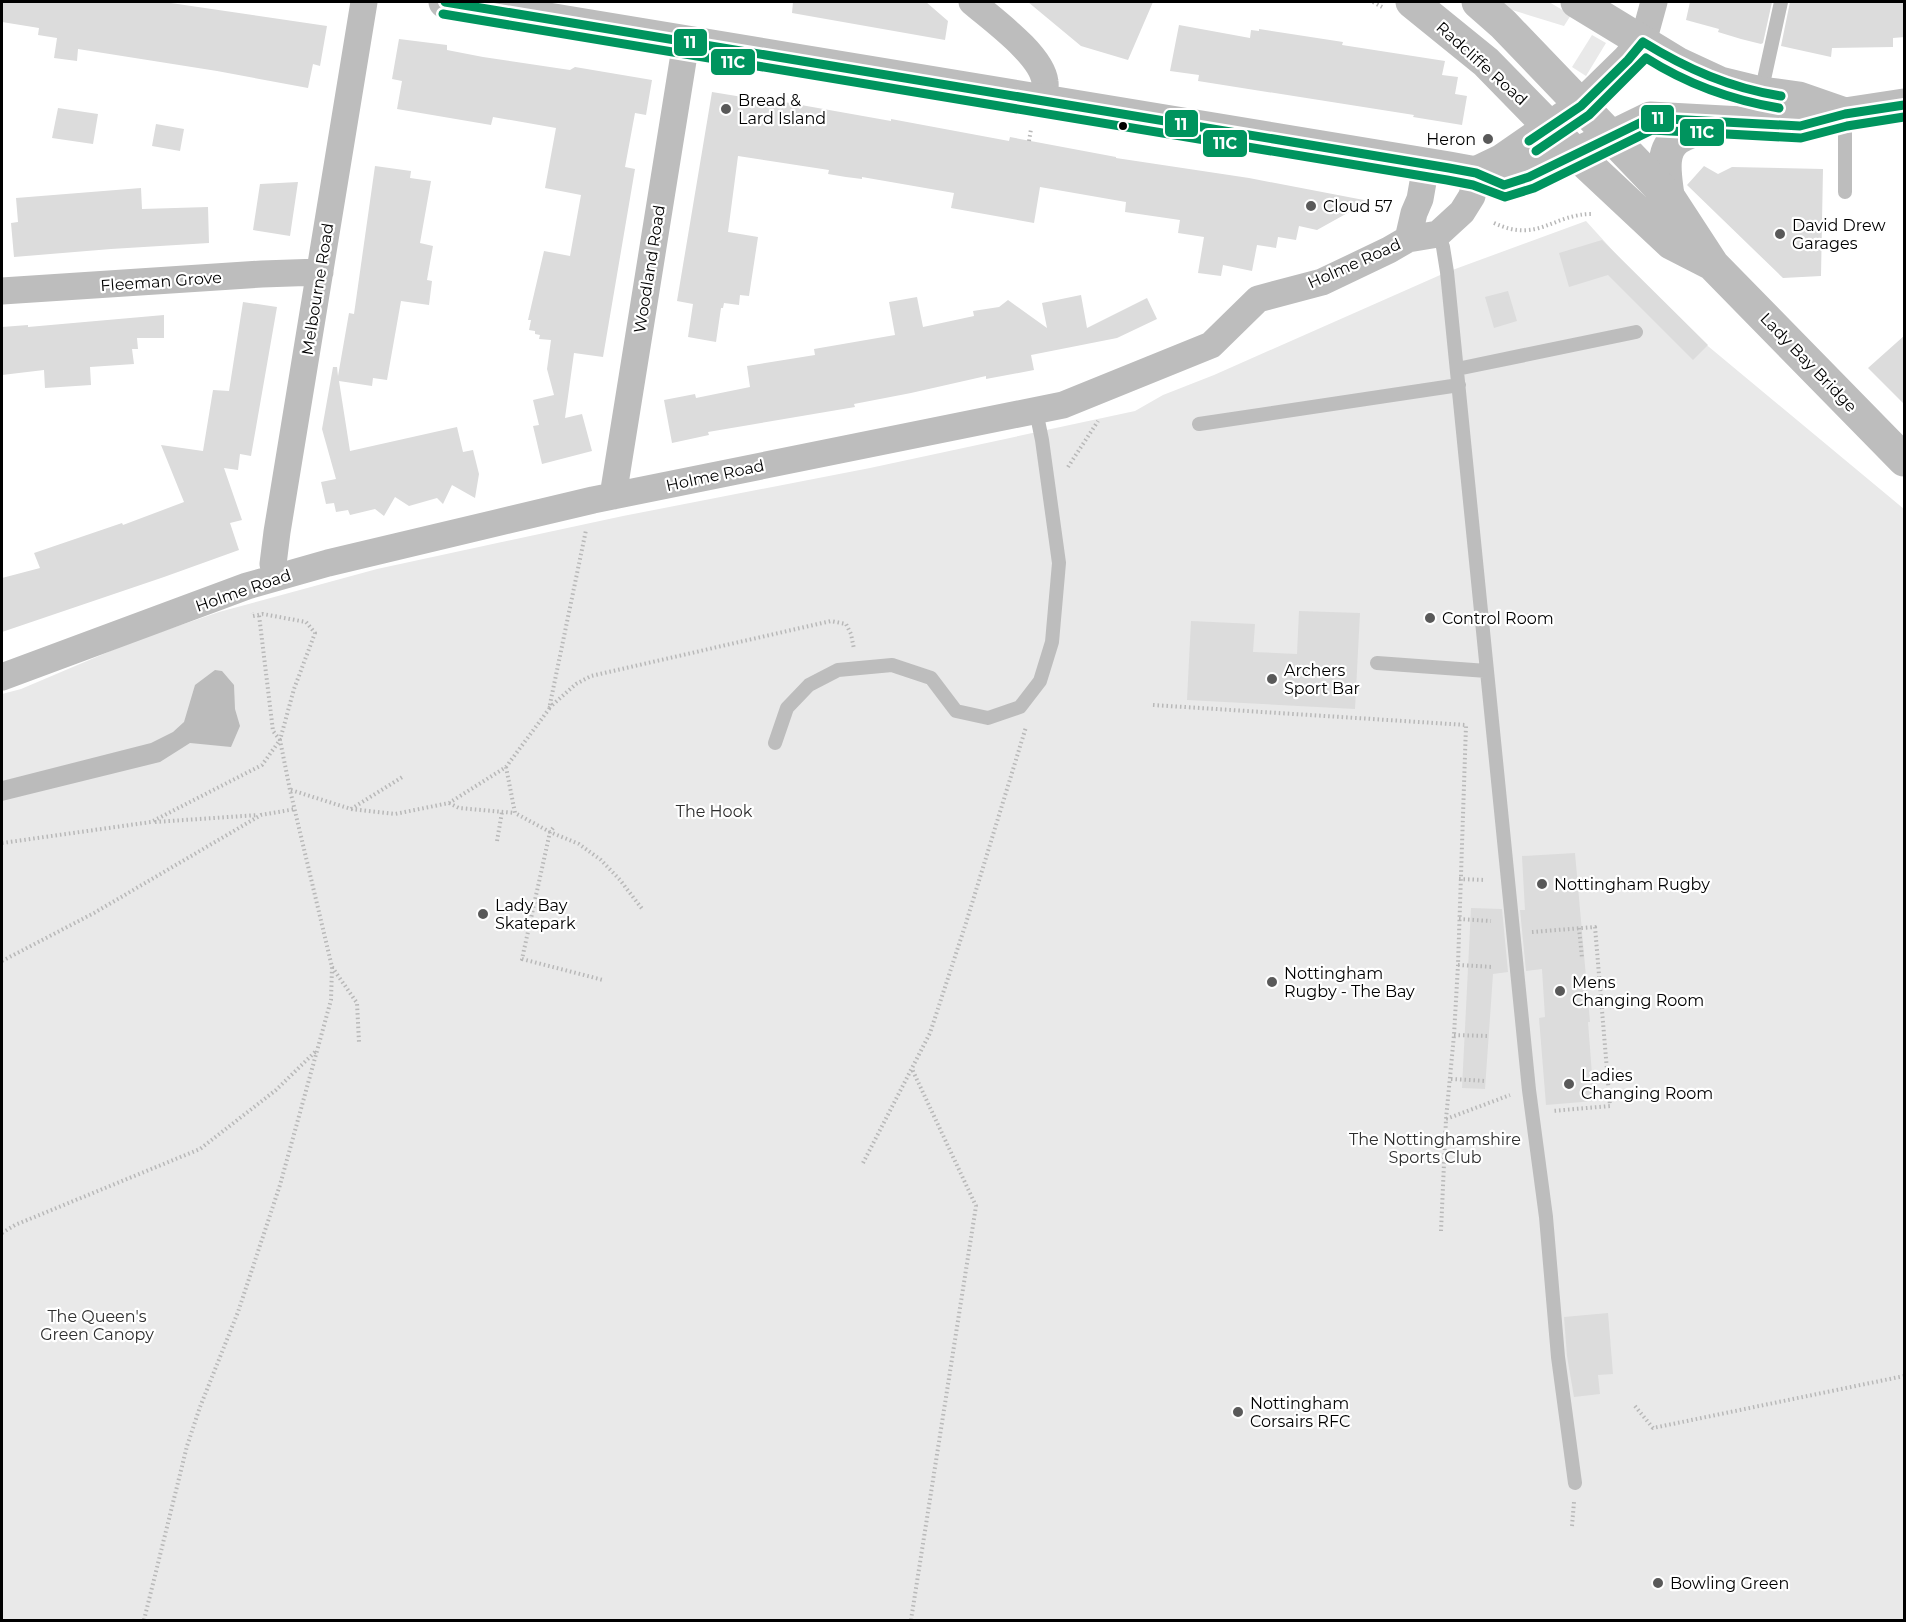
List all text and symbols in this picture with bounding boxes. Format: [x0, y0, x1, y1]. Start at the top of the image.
street label: Radcliffe Road [1432, 18, 1531, 109]
line badge: 11 [673, 28, 708, 57]
text: 11 [684, 33, 696, 52]
line badge: 11C [710, 48, 756, 76]
text: 11C [721, 53, 745, 72]
place label: Bread & Lard Island [738, 91, 826, 128]
marker: Bread & Lard Island [719, 102, 733, 116]
line badge: 11 [1640, 104, 1675, 133]
line badge: 11 [1164, 109, 1199, 138]
text: 11 [1652, 109, 1664, 128]
text: 11 [1175, 115, 1187, 134]
line badge: 11C [1679, 118, 1725, 147]
unlabelled marker [1117, 120, 1129, 132]
text: 11C [1690, 123, 1714, 142]
line badge: 11C [1202, 129, 1248, 158]
place label: Heron [1426, 130, 1476, 149]
marker: Heron [1481, 132, 1495, 146]
text: 11C [1213, 134, 1237, 153]
place label: Cloud 57 [1323, 197, 1393, 216]
marker: Cloud 57 [1304, 199, 1318, 213]
street label: Woodland Road [630, 204, 669, 334]
place label: David Drew Garages [1792, 216, 1886, 253]
street label: Melbourne Road [298, 222, 337, 357]
marker: David Drew Garages [1773, 227, 1787, 241]
street label: Holme Road [1305, 234, 1404, 292]
street label: Fleeman Grove [100, 268, 222, 295]
street label: Lady Bay Bridge [1756, 309, 1861, 416]
street label: Holme Road [664, 456, 766, 495]
street label: Holme Road [193, 565, 294, 616]
place label: Control Room [1442, 609, 1554, 628]
marker: Control Room [1423, 611, 1437, 625]
place label: Archers Sport Bar [1284, 661, 1360, 698]
marker: Archers Sport Bar [1265, 672, 1279, 686]
park label: The Hook [676, 802, 753, 821]
place label: Nottingham Rugby [1554, 875, 1710, 894]
marker: Nottingham Rugby [1535, 877, 1549, 891]
place label: Lady Bay Skatepark [495, 896, 576, 933]
marker: Lady Bay Skatepark [476, 907, 490, 921]
place label: Nottingham Rugby - The Bay [1284, 964, 1415, 1001]
place label: Mens Changing Room [1572, 973, 1704, 1010]
marker: Nottingham Rugby - The Bay [1265, 975, 1279, 989]
marker: Mens Changing Room [1553, 984, 1567, 998]
place label: Ladies Changing Room [1581, 1066, 1713, 1103]
marker: Ladies Changing Room [1562, 1077, 1576, 1091]
park label: The Nottinghamshire Sports Club [1349, 1130, 1521, 1167]
park label: The Queen's Green Canopy [40, 1307, 154, 1344]
place label: Nottingham Corsairs RFC [1250, 1394, 1350, 1431]
marker: Nottingham Corsairs RFC [1231, 1405, 1245, 1419]
place label: Bowling Green [1670, 1574, 1789, 1593]
marker: Bowling Green [1651, 1576, 1665, 1590]

